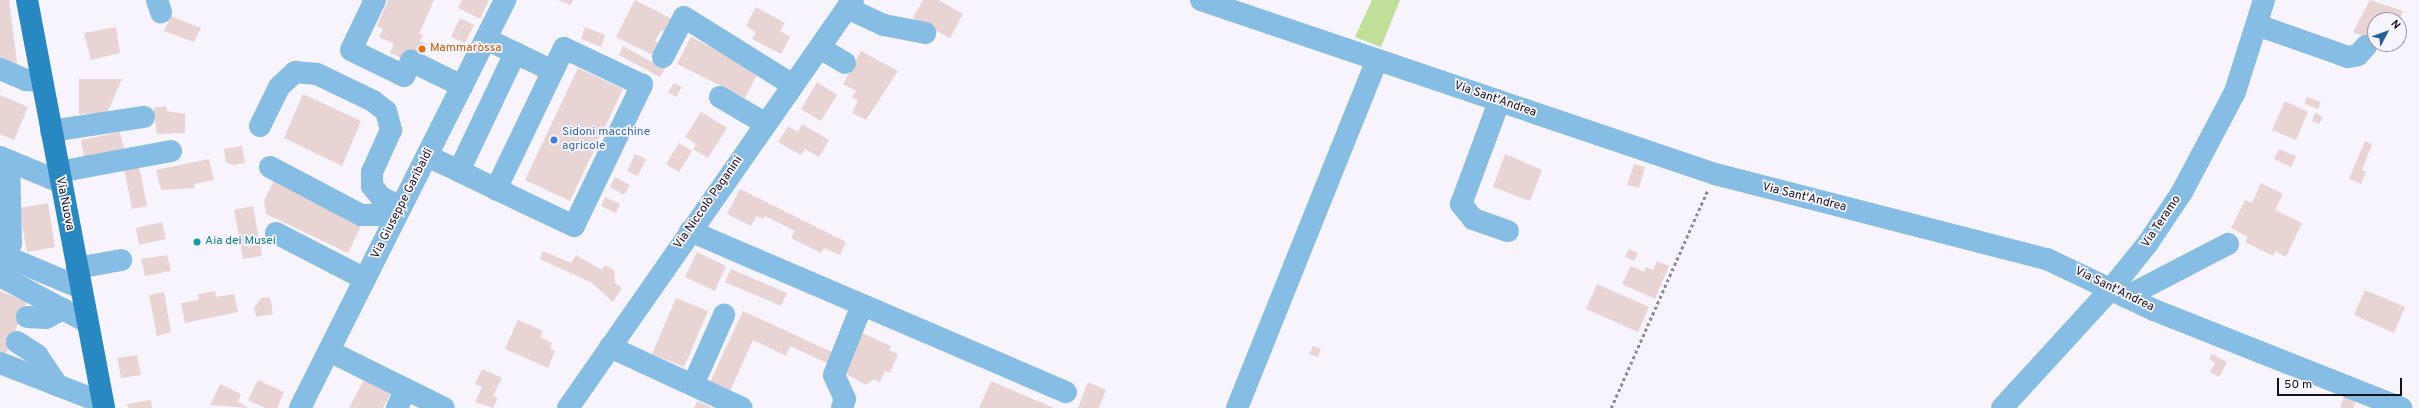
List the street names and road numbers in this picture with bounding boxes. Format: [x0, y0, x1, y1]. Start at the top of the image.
street label: Via Sant'Andrea [1452, 79, 1538, 121]
street label: Via Giuseppe Garibaldi [369, 147, 437, 261]
street label: Via Niccolò Paganini [672, 154, 746, 252]
street label: Via Nuova [52, 176, 76, 232]
street label: Via Sant'Andrea [1760, 181, 1848, 215]
street label: Via Teramo [2139, 193, 2185, 251]
street label: Via Sant'Andrea [2072, 265, 2156, 315]

